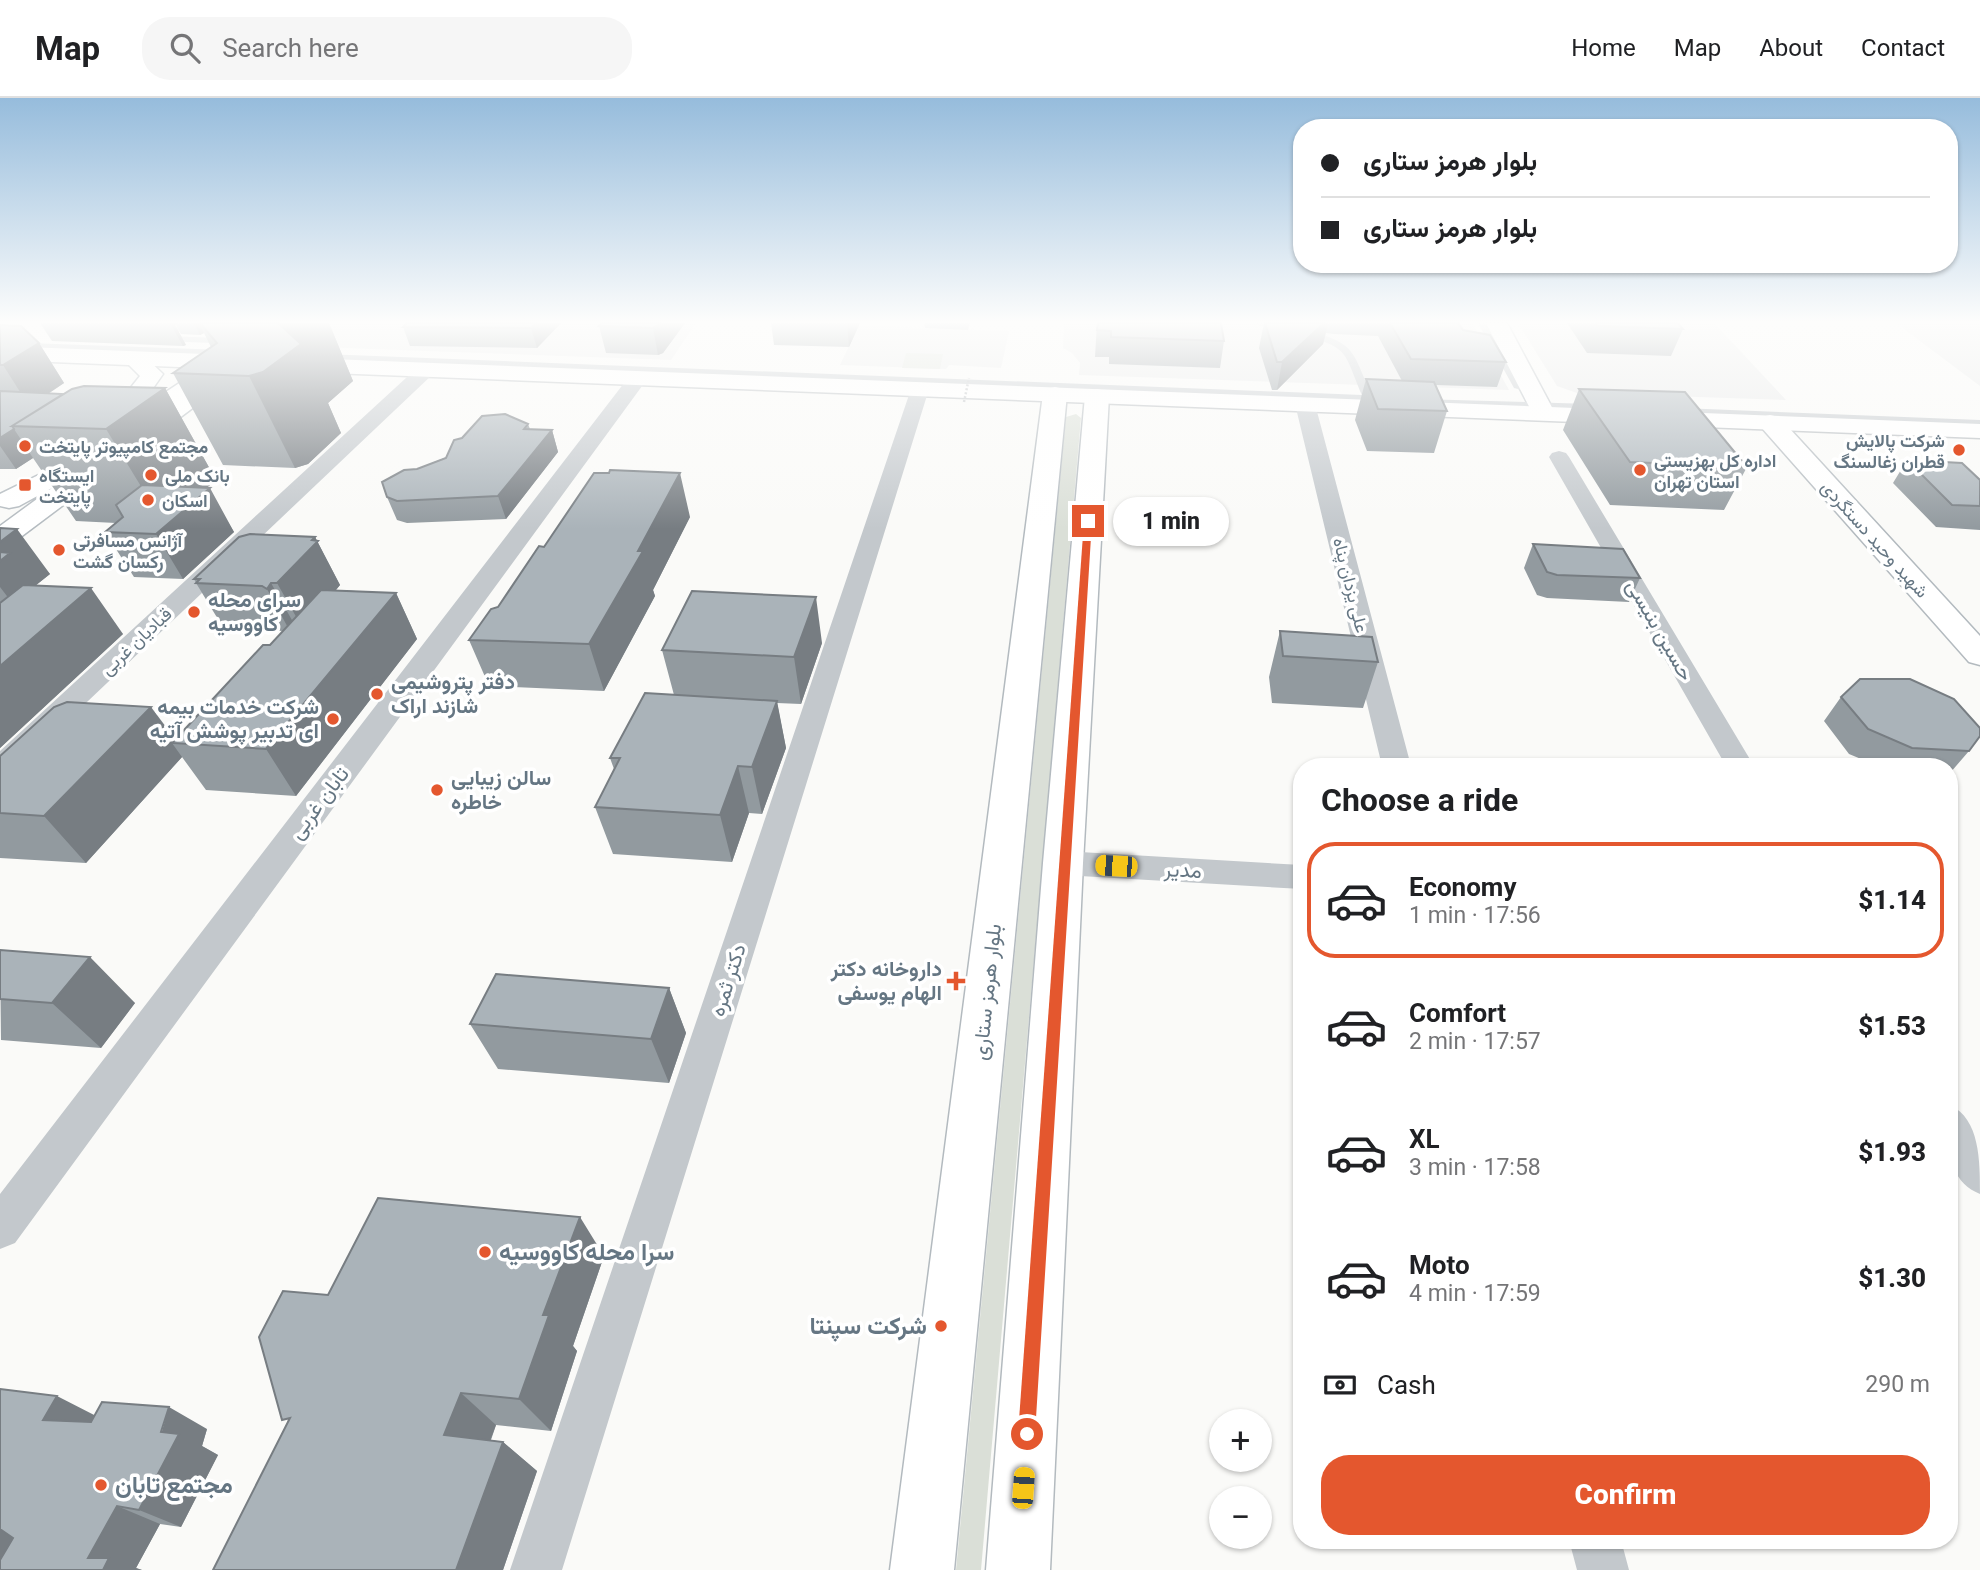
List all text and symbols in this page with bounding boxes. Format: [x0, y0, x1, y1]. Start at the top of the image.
search box [142, 17, 632, 80]
text: Map [35, 29, 100, 68]
icon: search [166, 29, 204, 67]
text: Search here [222, 33, 359, 63]
text: Home [1571, 34, 1636, 62]
text: Map [1674, 34, 1721, 62]
text: About [1759, 34, 1823, 62]
text: Contact [1861, 34, 1945, 62]
text: بلوار هرمز ستاری [1363, 146, 1537, 176]
text: بلوار هرمز ستاری [1363, 213, 1537, 243]
place label: شرکت پالایش قطران زغالسنگ [1833, 430, 1945, 473]
place label: مجتمع کامپیوتر پایتخت [39, 436, 209, 459]
marker: مجتمع کامپیوتر پایتخت [17, 438, 33, 454]
marker: شرکت پالایش قطران زغالسنگ [1951, 442, 1967, 458]
place label: اداره کل بهزیستی استان تهران [1654, 450, 1776, 493]
marker: اداره کل بهزیستی استان تهران [1632, 462, 1648, 478]
place label: ایستگاه پایتخت [39, 465, 94, 509]
place label: بانک ملی [165, 465, 230, 487]
marker: بانک ملی [143, 467, 159, 483]
street label: شهید وحید دستگردی [1816, 476, 1933, 602]
marker: ایستگاه پایتخت [17, 477, 33, 493]
place label: اسکان [162, 490, 208, 511]
marker: اسکان [140, 492, 156, 508]
callout: 1 min [1112, 496, 1228, 546]
route end [1072, 505, 1104, 537]
text: 1 min [1142, 508, 1200, 535]
place label: آژانس مسافرتی رکسان گشت [73, 530, 183, 573]
street label: علی یزدان پناه [1327, 535, 1373, 635]
marker: آژانس مسافرتی رکسان گشت [51, 542, 67, 558]
street label: حسین بنیسی [1621, 575, 1699, 685]
place label: سرای محله کاووسیه [208, 588, 301, 637]
street label: قبادیان غربی [96, 603, 177, 680]
marker: سرای محله کاووسیه [186, 604, 202, 620]
place label: دفتر پتروشیمی شازند اراک [391, 670, 515, 719]
marker: دفتر پتروشیمی شازند اراک [369, 686, 385, 702]
place label: شرکت خدمات بیمه ای تدبیر پوشش آتیه [150, 695, 319, 745]
marker: شرکت خدمات بیمه ای تدبیر پوشش آتیه [325, 711, 341, 727]
street label: تابان غربی [284, 762, 355, 844]
place label: سالن زیبایی خاطره [451, 766, 551, 815]
text: Choose a ride [1321, 781, 1518, 819]
marker: سالن زیبایی خاطره [429, 782, 445, 798]
car [1095, 854, 1138, 878]
street label: مدیر [1162, 857, 1202, 884]
icon: car [1325, 869, 1388, 932]
text: Economy [1409, 872, 1516, 902]
text: $1.14 [1858, 885, 1926, 915]
text: 1 min · 17:56 [1409, 902, 1541, 929]
street label: بلوار هرمز ستاری [968, 923, 1007, 1062]
street label: دکتر ثمره [705, 941, 752, 1020]
place label: داروخانه دکتر الهام یوسفی [830, 957, 942, 1007]
marker: داروخانه دکتر الهام یوسفی [948, 973, 964, 989]
icon: car [1325, 995, 1388, 1058]
text: Comfort [1409, 998, 1506, 1028]
text: $1.53 [1858, 1011, 1926, 1041]
text: 2 min · 17:57 [1409, 1028, 1541, 1055]
icon: car [1325, 1121, 1388, 1184]
text: XL [1409, 1124, 1440, 1154]
text: $1.93 [1858, 1137, 1926, 1167]
text: 3 min · 17:58 [1409, 1154, 1541, 1181]
place label: سرا محله کاووسیه [499, 1238, 674, 1267]
marker: سرا محله کاووسیه [477, 1244, 493, 1260]
icon: car [1325, 1247, 1388, 1310]
text: Moto [1409, 1250, 1470, 1280]
text: $1.30 [1858, 1263, 1926, 1293]
text: 4 min · 17:59 [1409, 1280, 1541, 1307]
place label: شرکت سپنتا [809, 1312, 927, 1342]
marker: شرکت سپنتا [933, 1318, 949, 1334]
icon: cash [1321, 1366, 1359, 1404]
text: Cash [1377, 1370, 1436, 1400]
text: 290 m [1865, 1371, 1930, 1398]
map controls [1209, 1409, 1272, 1549]
button: + [1209, 1409, 1272, 1472]
route start [1011, 1418, 1043, 1450]
button: Confirm [1321, 1455, 1930, 1535]
car [1012, 1466, 1035, 1510]
place label: مجتمع تابان [115, 1471, 233, 1502]
marker: مجتمع تابان [93, 1477, 109, 1493]
button: − [1209, 1486, 1272, 1549]

